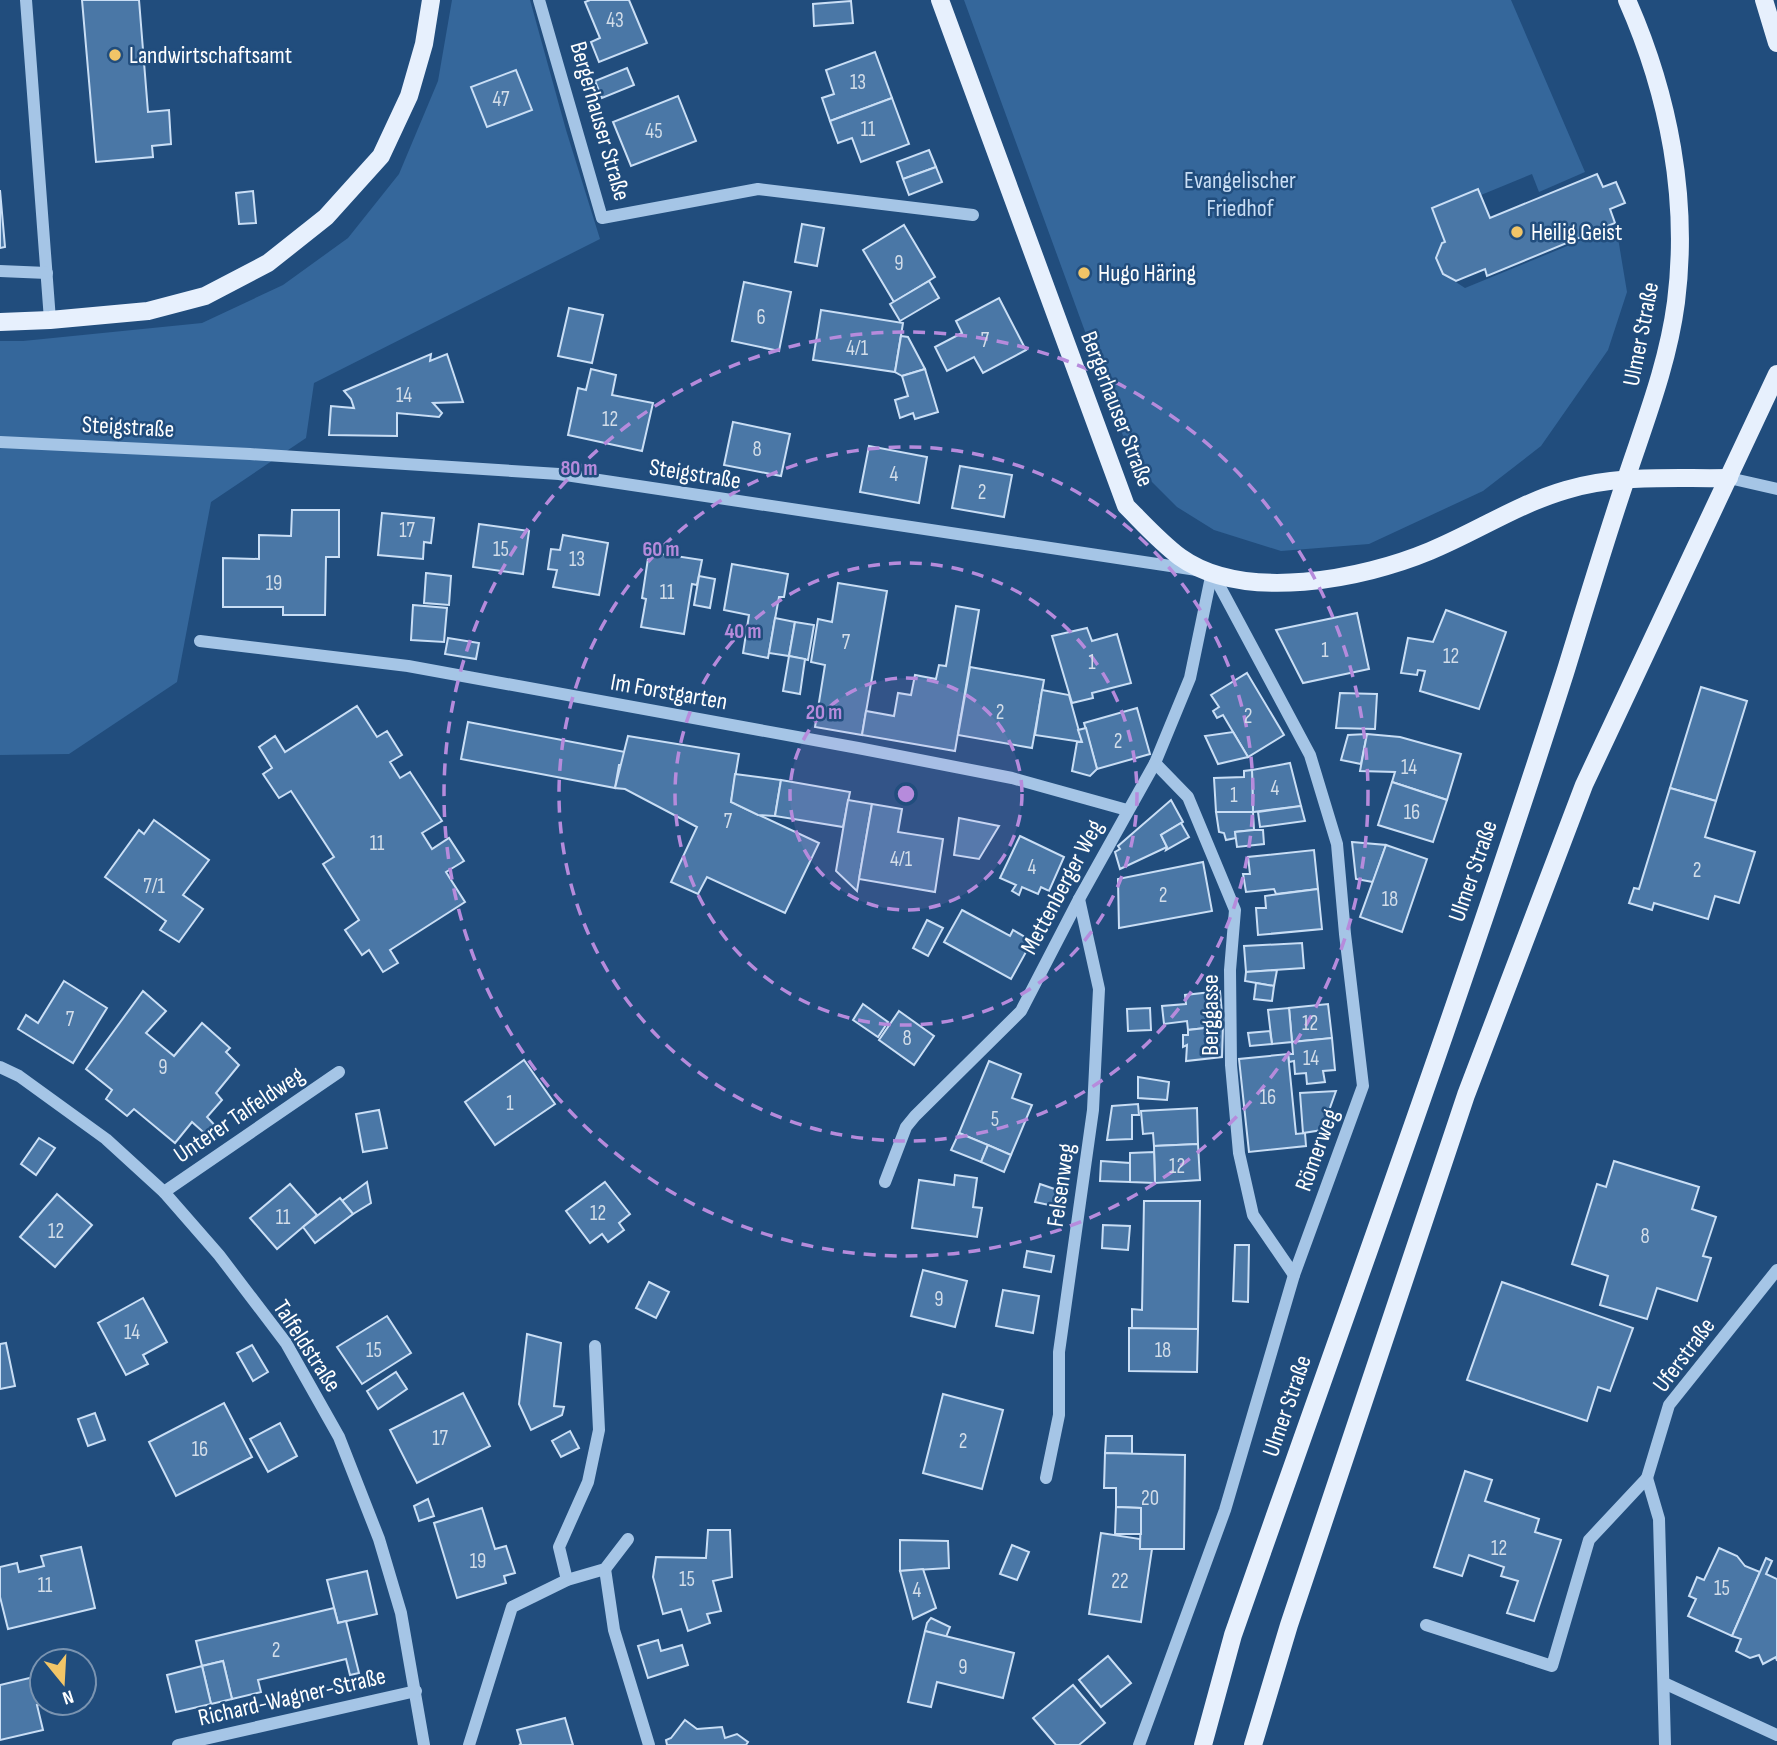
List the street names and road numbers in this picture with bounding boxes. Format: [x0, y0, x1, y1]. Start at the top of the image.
street label: Bergerhauser Straße [563, 38, 637, 204]
street label: Ulmer Straße [1617, 280, 1665, 388]
street label: Bergerhauser Straße [1074, 327, 1160, 491]
street label: Steigstraße [81, 410, 175, 444]
street label: Steigstraße [647, 452, 743, 496]
street label: Im Forstgarten [608, 667, 730, 717]
street label: Mettenberger Weg [1014, 815, 1110, 959]
street label: Ulmer Straße [1442, 817, 1504, 925]
street label: Berggasse [1196, 974, 1225, 1056]
street label: Unterer Talfeldweg [168, 1061, 310, 1169]
street label: Römerweg [1289, 1105, 1345, 1195]
street label: Felsenweg [1041, 1141, 1081, 1229]
street label: Talfeldstraße [267, 1295, 347, 1397]
street label: Uferstraße [1647, 1312, 1721, 1398]
street label: Ulmer Straße [1256, 1352, 1318, 1460]
street label: Richard-Wagner-Straße [195, 1661, 389, 1733]

